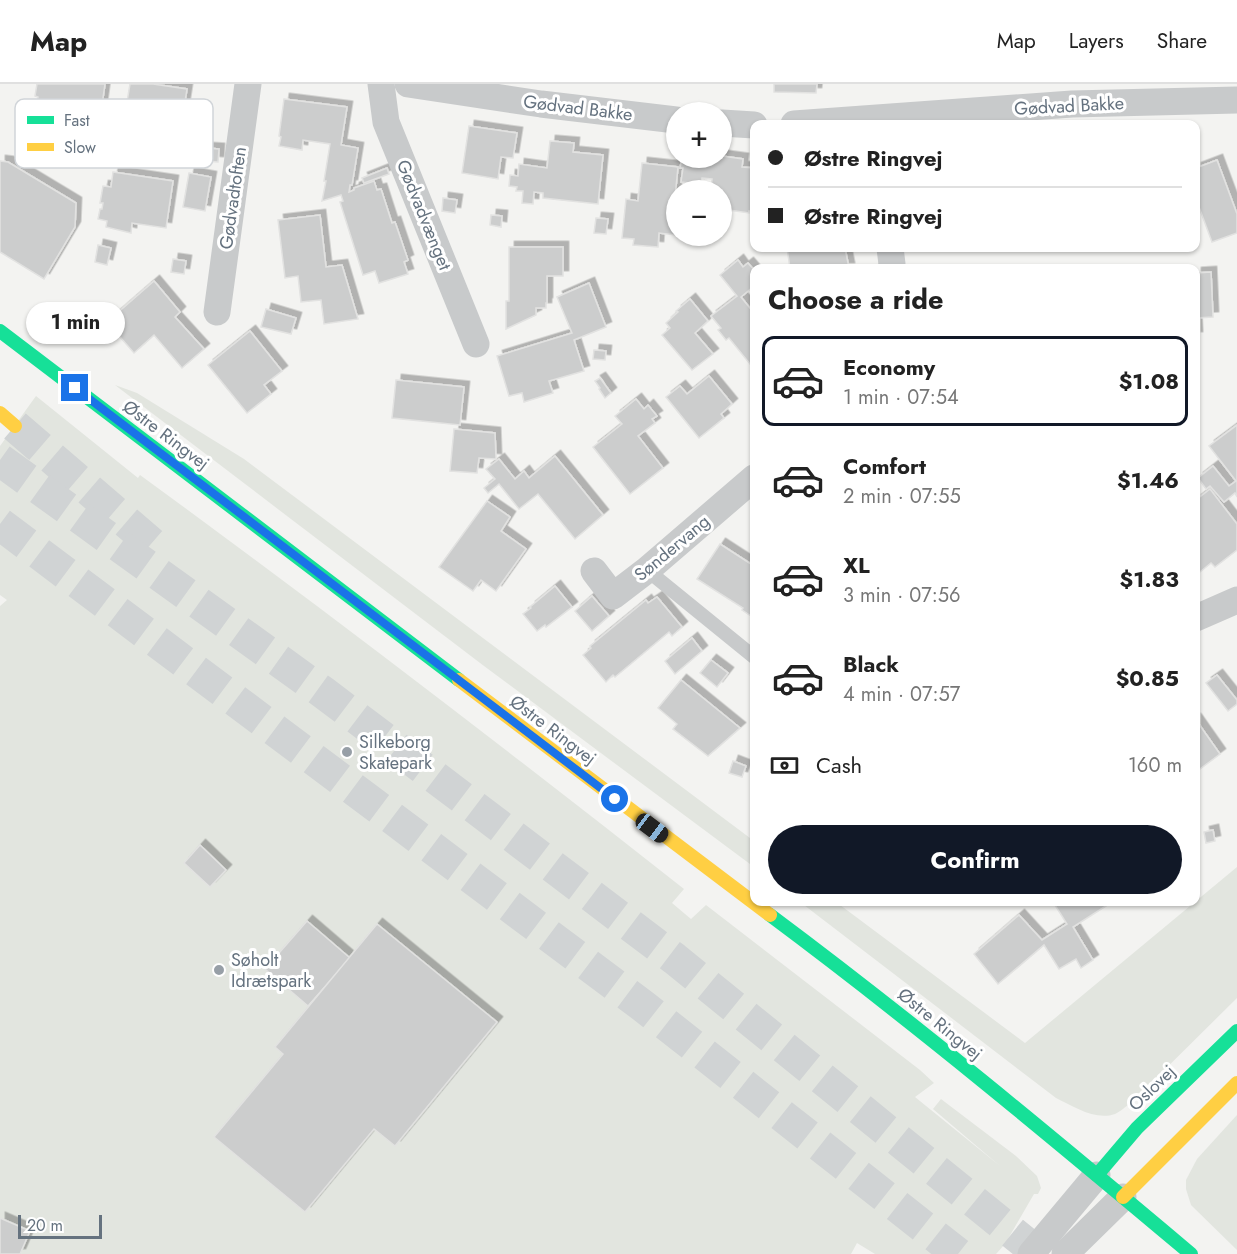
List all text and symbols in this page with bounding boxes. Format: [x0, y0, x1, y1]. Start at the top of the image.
text: Map [30, 21, 87, 62]
text: Map [997, 26, 1036, 56]
text: Layers [1069, 26, 1124, 56]
text: Share [1157, 26, 1207, 56]
street label: Gødvad Bakke [522, 88, 634, 128]
street label: Gødvad Bakke [1013, 90, 1125, 122]
legend [15, 99, 213, 168]
map controls [666, 102, 732, 246]
button: + [666, 102, 732, 168]
text: Fast [64, 109, 90, 132]
text: Slow [64, 136, 96, 159]
text: Østre Ringvej [804, 142, 943, 174]
street label: Gødvadtoften [213, 145, 253, 251]
street label: Gødvadvænget [390, 156, 458, 275]
button: − [666, 180, 732, 246]
text: Østre Ringvej [804, 200, 943, 232]
text: Choose a ride [768, 280, 943, 319]
callout: 1 min [26, 301, 124, 343]
text: 1 min [51, 308, 100, 337]
text: Economy [843, 351, 935, 383]
icon: car [771, 354, 825, 408]
text: $1.08 [1119, 365, 1179, 397]
route end [61, 374, 88, 401]
text: 1 min · 07:54 [843, 383, 959, 412]
street label: Østre Ringvej [117, 394, 215, 476]
text: Comfort [843, 450, 926, 482]
icon: car [771, 453, 825, 507]
text: $1.46 [1117, 464, 1179, 496]
text: 2 min · 07:55 [843, 482, 961, 511]
street label: Søndervang [629, 509, 715, 587]
text: XL [843, 549, 870, 581]
icon: car [771, 552, 825, 606]
text: $1.83 [1120, 563, 1179, 595]
text: 3 min · 07:56 [843, 581, 961, 610]
text: Black [843, 648, 899, 680]
icon: car [771, 651, 825, 705]
text: $0.85 [1116, 662, 1179, 694]
text: 4 min · 07:57 [843, 680, 960, 709]
street label: Østre Ringvej [504, 689, 602, 771]
place label: Silkeborg Skatepark [359, 729, 432, 776]
marker: Silkeborg Skatepark [340, 745, 354, 759]
icon: cash [768, 749, 801, 782]
text: Cash [816, 749, 862, 781]
text: 160 m [1128, 751, 1182, 780]
route start [601, 785, 628, 812]
car [632, 810, 672, 846]
button: Confirm [768, 825, 1182, 894]
place label: Søholt Idrætspark [231, 947, 311, 994]
marker: Søholt Idrætspark [212, 963, 226, 977]
street label: Østre Ringvej [892, 982, 988, 1066]
street label: Oslovej [1123, 1059, 1181, 1117]
scale bar [18, 1212, 102, 1240]
text: 20 m [27, 1214, 63, 1237]

